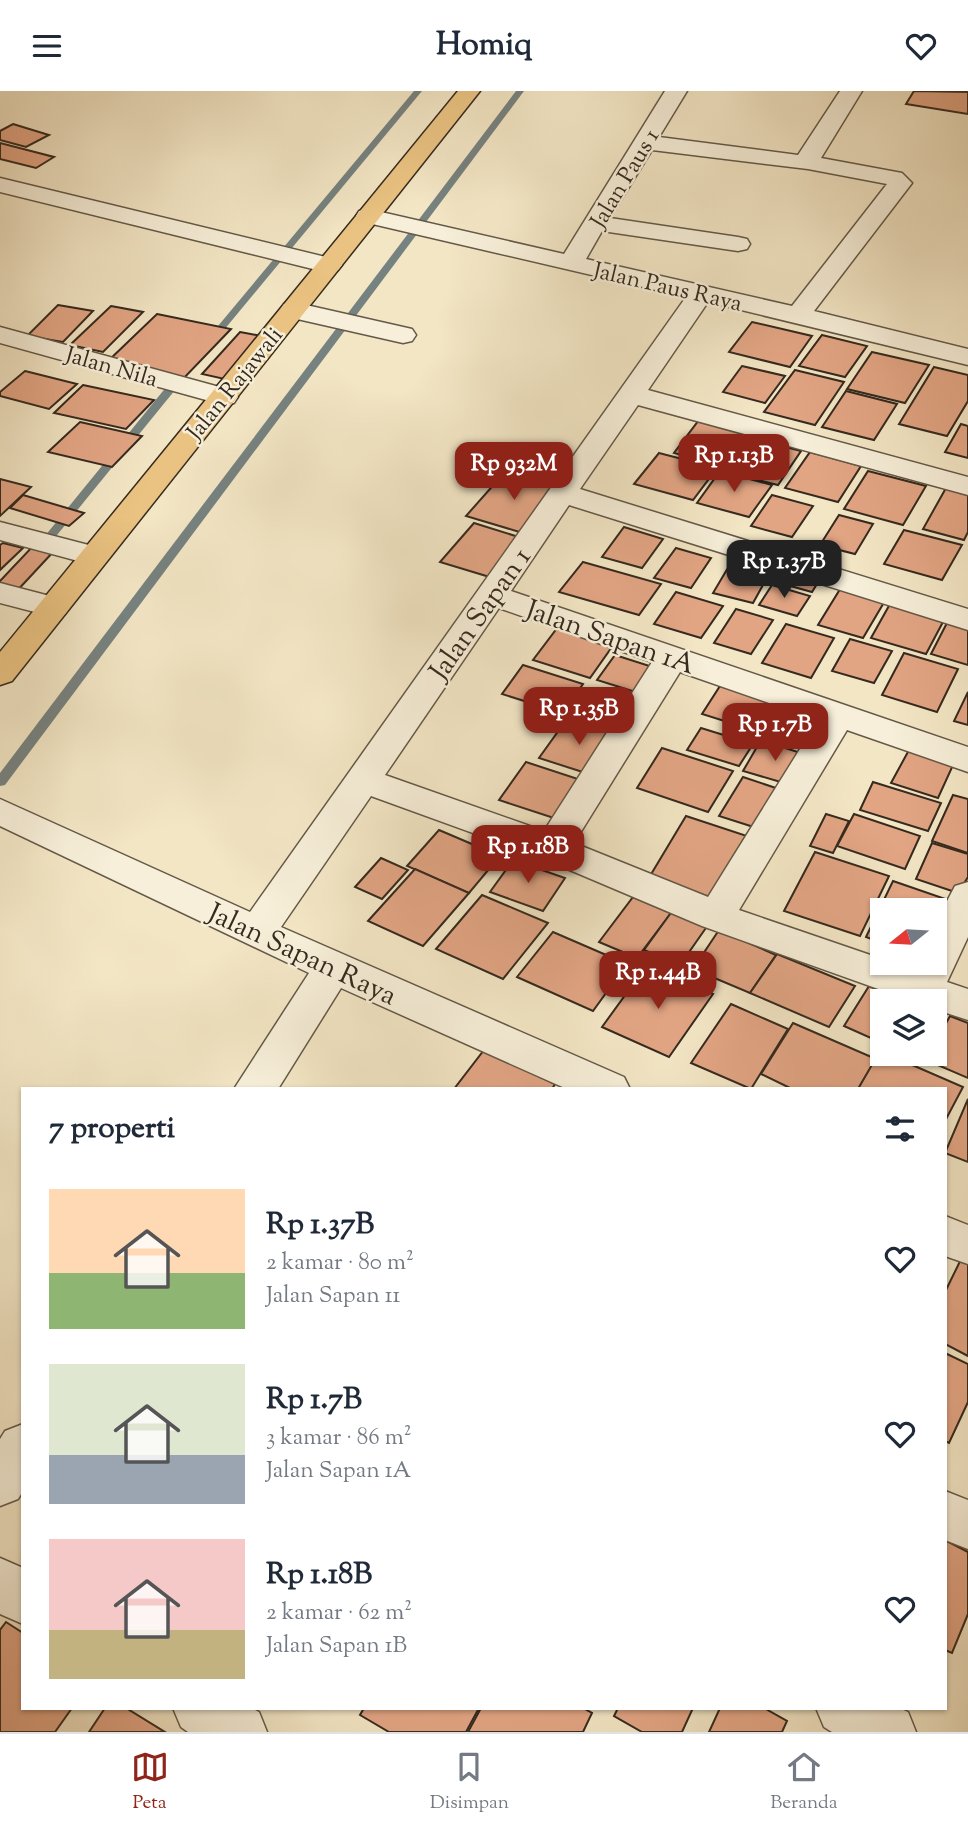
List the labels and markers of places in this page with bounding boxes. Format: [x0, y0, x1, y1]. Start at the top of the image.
pin: Rp 1.13B [662, 435, 806, 494]
pin: Rp 932M [449, 443, 579, 502]
pin: Rp 1.37B [712, 540, 856, 600]
pin: Rp 1.35B [507, 687, 651, 747]
pin: Rp 1.7B [710, 703, 840, 763]
pin: Rp 1.18B [456, 825, 600, 885]
pin: Rp 1.44B [586, 951, 730, 1011]

